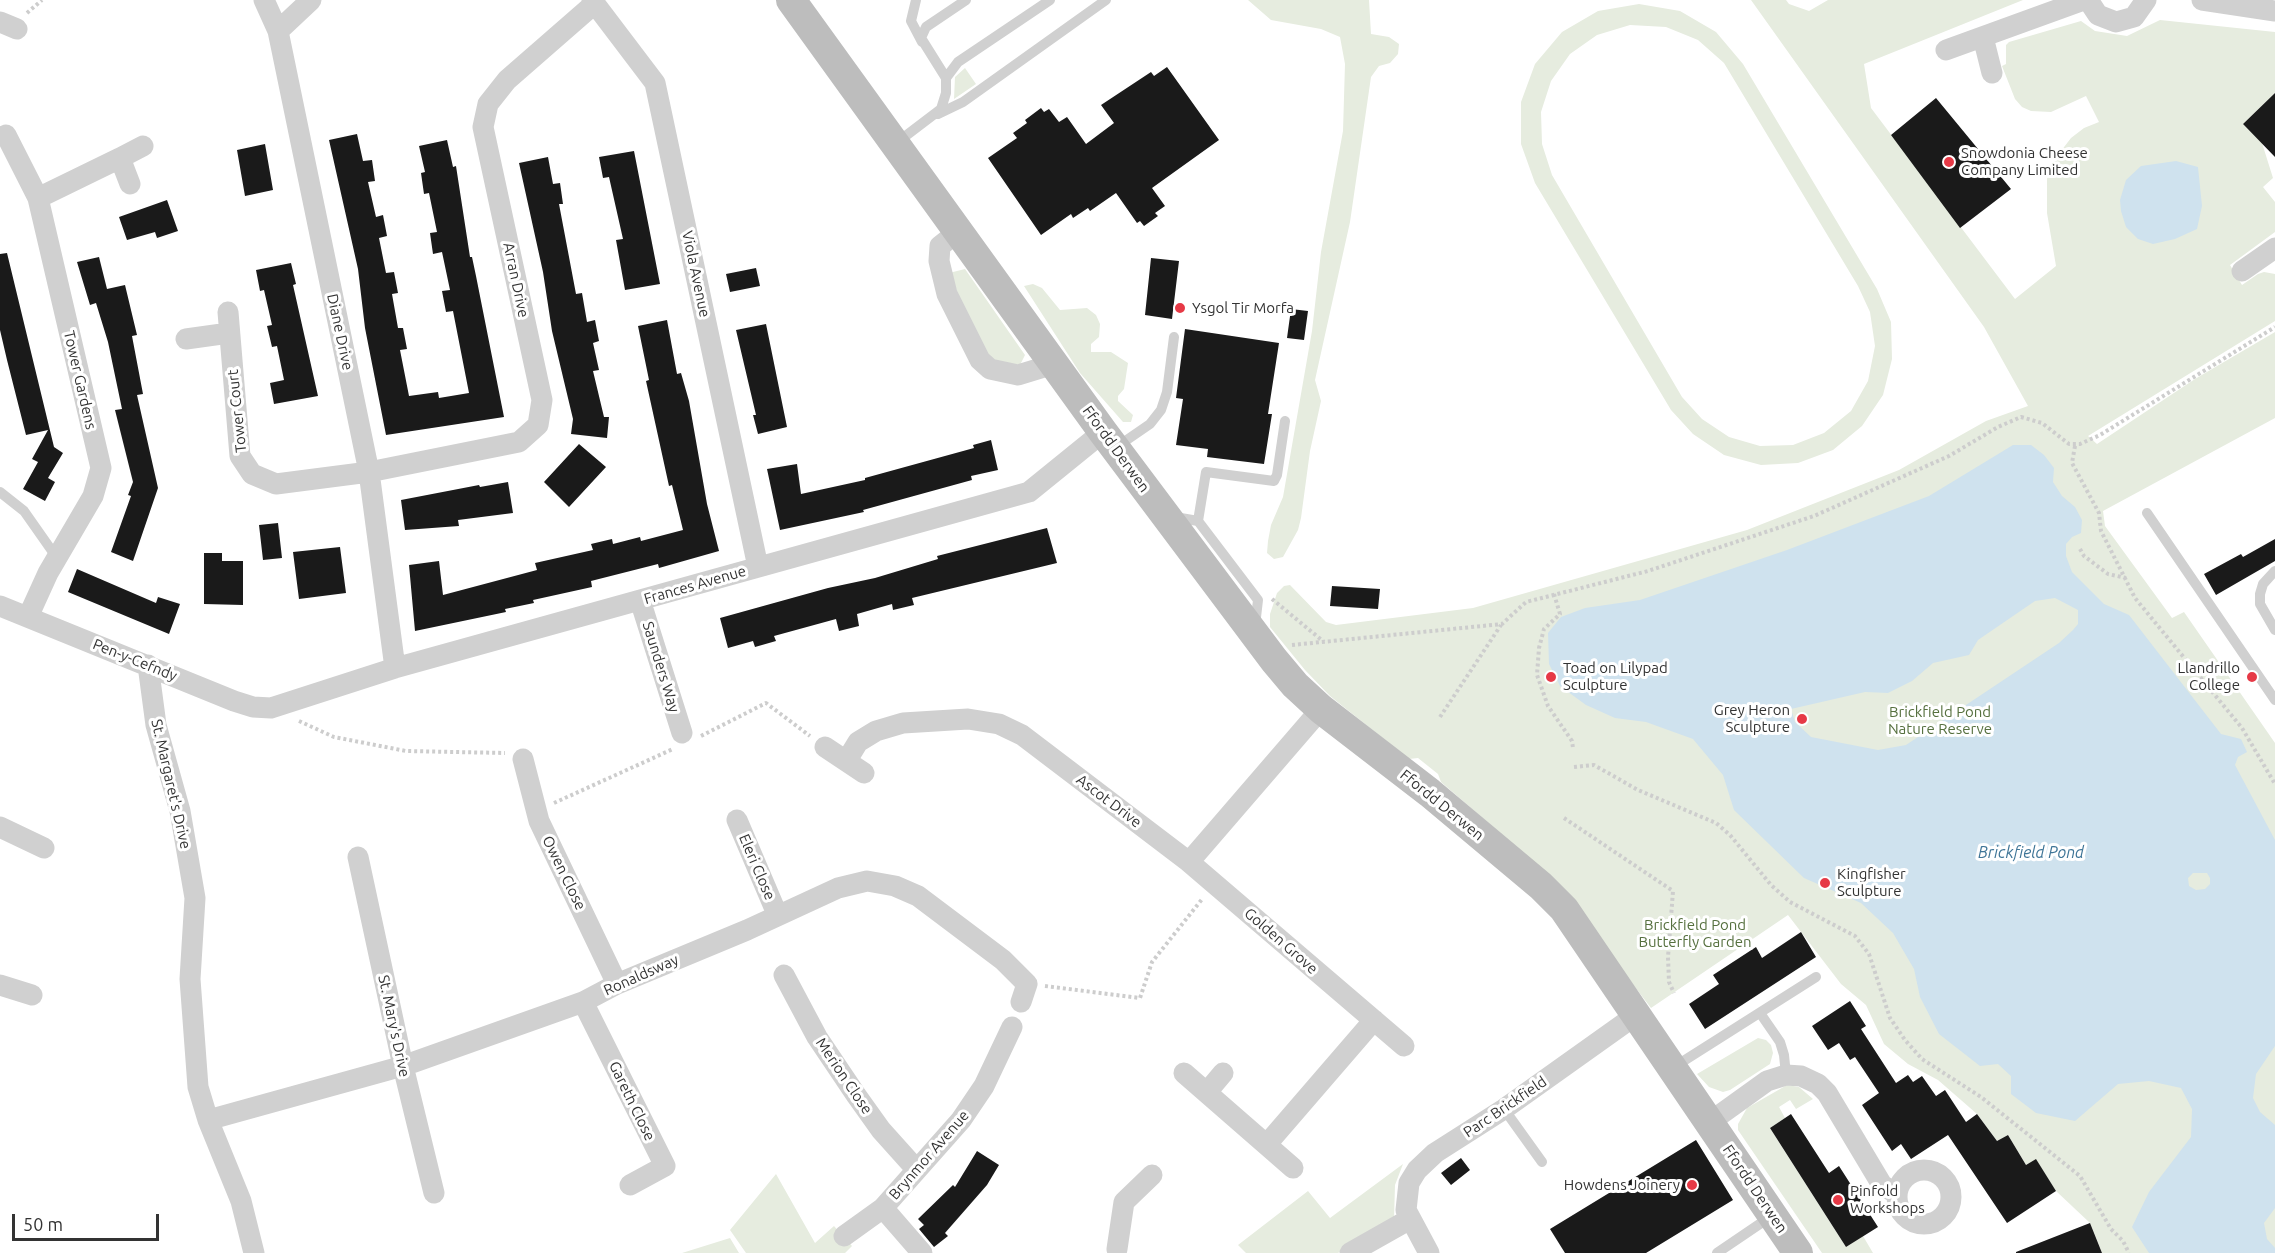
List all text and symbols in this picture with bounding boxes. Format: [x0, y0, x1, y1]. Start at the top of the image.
place label: Snowdonia Cheese Company Limited [1961, 144, 2088, 179]
marker: Snowdonia Cheese Company Limited [1942, 155, 1956, 169]
street label: Viola Avenue [678, 229, 714, 319]
street label: Arran Drive [499, 241, 533, 319]
street label: Diane Drive [323, 292, 357, 372]
place label: Ysgol Tir Morfa [1192, 299, 1294, 317]
marker: Ysgol Tir Morfa [1173, 301, 1187, 315]
street label: Tower Gardens [60, 329, 100, 431]
street label: Tower Court [224, 369, 250, 453]
street label: Ffordd Derwen [1079, 402, 1153, 496]
street label: Frances Avenue [642, 562, 748, 608]
street label: Saunders Way [639, 619, 683, 715]
street label: Pen-y-Cefndy [90, 635, 180, 685]
place label: Toad on Lilypad Sculpture [1563, 659, 1668, 694]
place label: Llandrillo College [2177, 659, 2240, 694]
marker: Toad on Lilypad Sculpture [1544, 670, 1558, 684]
marker: Llandrillo College [2245, 670, 2259, 684]
place label: Grey Heron Sculpture [1714, 701, 1790, 736]
park label: Brickfield Pond Nature Reserve [1888, 703, 1992, 738]
marker: Grey Heron Sculpture [1795, 712, 1809, 726]
street label: St. Margaret's Drive [147, 717, 195, 851]
street label: Ffordd Derwen [1397, 766, 1487, 844]
street label: Ascot Drive [1073, 771, 1145, 831]
street label: Eleri Close [735, 831, 779, 903]
street label: Owen Close [538, 833, 590, 913]
water label: Brickfield Pond [1978, 843, 2084, 863]
place label: Kingfisher Sculpture [1837, 865, 1906, 900]
marker: Kingfisher Sculpture [1818, 876, 1832, 890]
street label: Golden Grove [1241, 904, 1321, 978]
park label: Brickfield Pond Butterfly Garden [1638, 916, 1752, 951]
street label: Ronaldsway [601, 950, 681, 1000]
street label: St. Mary's Drive [374, 973, 414, 1079]
street label: Merion Close [812, 1034, 876, 1118]
street label: Gareth Close [605, 1058, 659, 1144]
street label: Parc Brickfield [1460, 1073, 1550, 1141]
street label: Brynmor Avenue [885, 1107, 973, 1203]
street label: Ffordd Derwen [1719, 1142, 1791, 1236]
place label: Howdens Joinery [1564, 1176, 1680, 1194]
marker: Howdens Joinery [1685, 1178, 1699, 1192]
place label: Pinfold Workshops [1850, 1182, 1925, 1217]
marker: Pinfold Workshops [1831, 1193, 1845, 1207]
scale bar [15, 1202, 162, 1240]
text: 50 m [23, 1214, 63, 1234]

